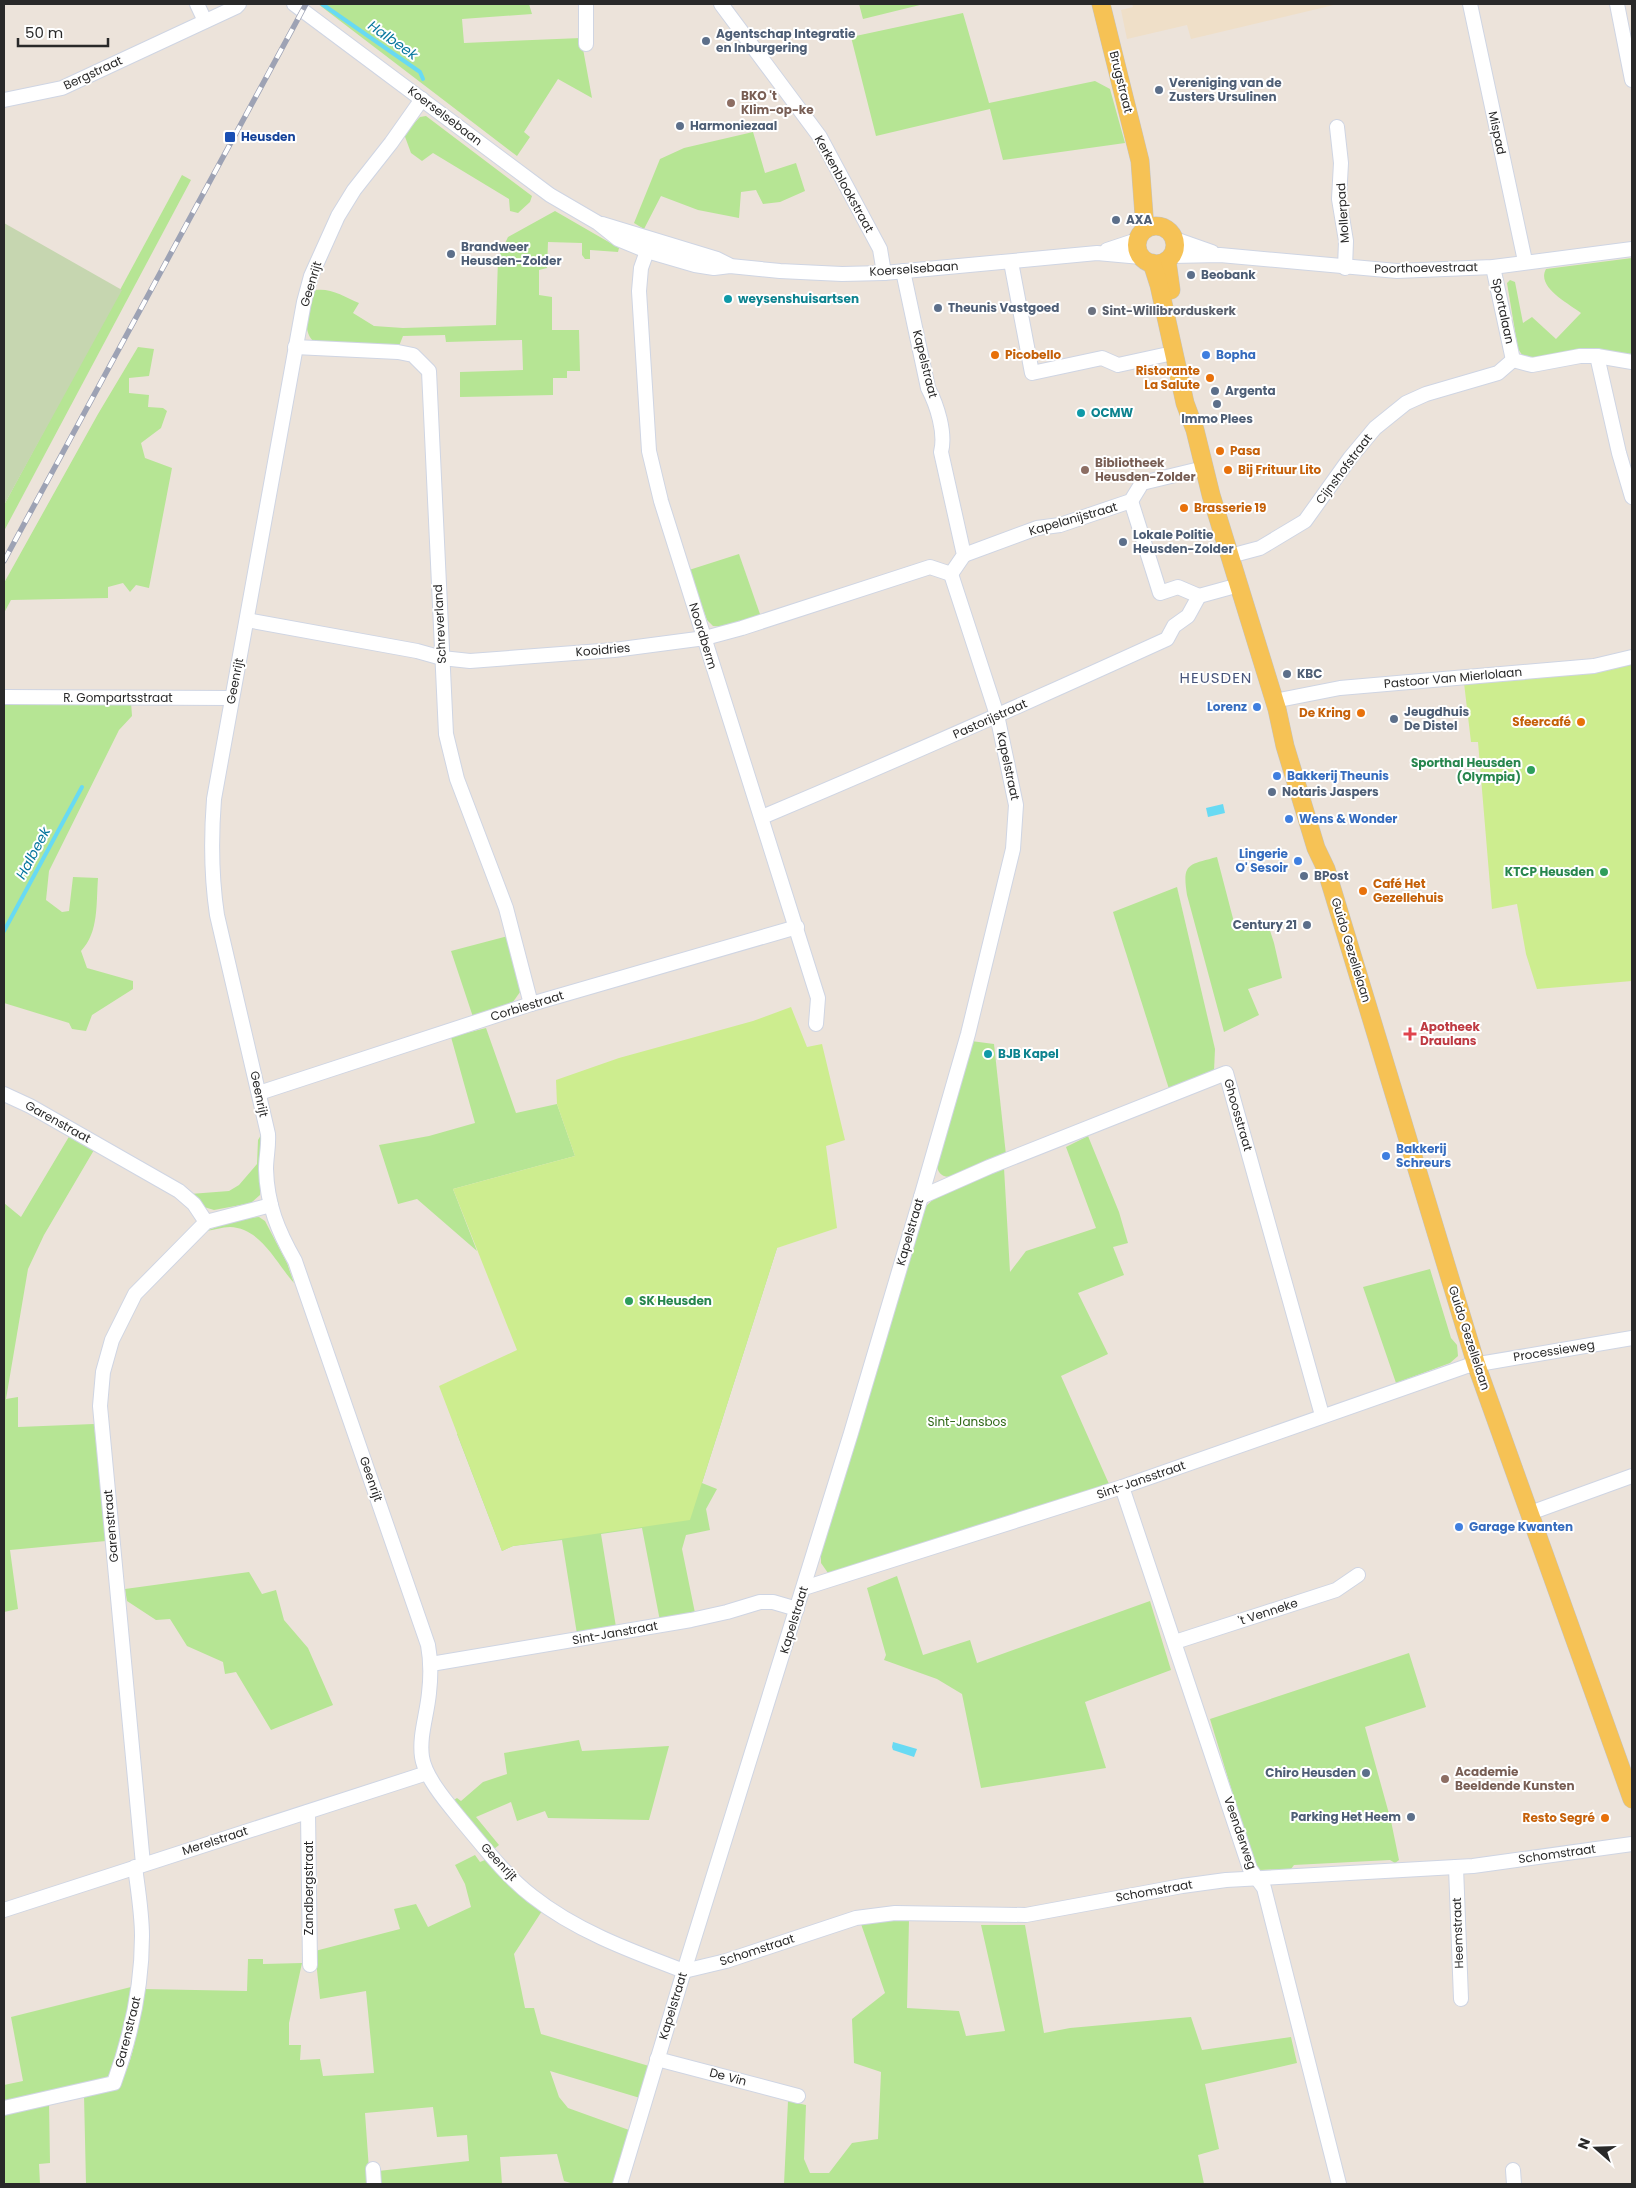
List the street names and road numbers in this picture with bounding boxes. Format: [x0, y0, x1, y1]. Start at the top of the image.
street label: Brugstraat [1106, 49, 1137, 115]
street label: Bergstraat [61, 52, 125, 94]
street label: Koerselsebaan [405, 82, 486, 149]
street label: Mispad [1485, 110, 1510, 156]
street label: Kerkenblookstraat [811, 132, 878, 235]
street label: Mollerpad [1332, 182, 1353, 244]
street label: Koerselsebaan [869, 257, 959, 280]
street label: Poorthoevestraat [1374, 258, 1478, 277]
street label: Geenrijt [296, 259, 325, 309]
street label: Sportalaan [1488, 277, 1519, 345]
street label: Kapelstraat [909, 328, 942, 400]
street label: Cijnshofstraat [1311, 430, 1376, 507]
street label: Kapelanijstraat [1027, 498, 1119, 539]
street label: Schreverland [429, 584, 450, 664]
street label: Noordberm [685, 600, 722, 671]
street label: Kooidries [575, 639, 631, 660]
street label: Geenrijt [222, 656, 247, 705]
street label: Pastoor Van Mierlolaan [1383, 663, 1523, 692]
street label: R. Gompartsstraat [63, 689, 173, 706]
street label: Pastorijstraat [950, 695, 1030, 742]
street label: Kapelstraat [993, 730, 1024, 802]
street label: Guido Gezellelaan [1327, 895, 1376, 1004]
street label: Corbiestraat [488, 986, 565, 1025]
street label: Geenrijt [246, 1069, 273, 1118]
street label: Ghoosstraat [1220, 1077, 1257, 1153]
street label: Garenstraat [22, 1096, 94, 1147]
street label: Kapelstraat [892, 1196, 927, 1268]
street label: Guido Gezellelaan [1445, 1283, 1494, 1392]
street label: Processieweg [1512, 1336, 1596, 1365]
street label: Geenrijt [356, 1454, 387, 1504]
street label: Sint-Jansstraat [1094, 1456, 1187, 1503]
street label: Garenstraat [99, 1489, 122, 1563]
street label: Kapelstraat [775, 1584, 812, 1656]
street label: 't Venneke [1236, 1594, 1300, 1629]
street label: Sint-Janstraat [571, 1617, 659, 1648]
street label: Veenderweg [1220, 1794, 1261, 1872]
street label: Merelstraat [180, 1822, 250, 1859]
street label: Geenrijt [477, 1839, 521, 1885]
street label: Schomstraat [1517, 1840, 1597, 1867]
street label: Zandbergstraat [300, 1841, 317, 1935]
street label: Schomstraat [1114, 1875, 1194, 1906]
street label: Heemstraat [1448, 1897, 1467, 1969]
street label: Schomstraat [717, 1929, 796, 1970]
street label: Kapelstraat [654, 1970, 691, 2042]
street label: Garenstraat [110, 1995, 145, 2069]
street label: De Vin [708, 2063, 749, 2090]

